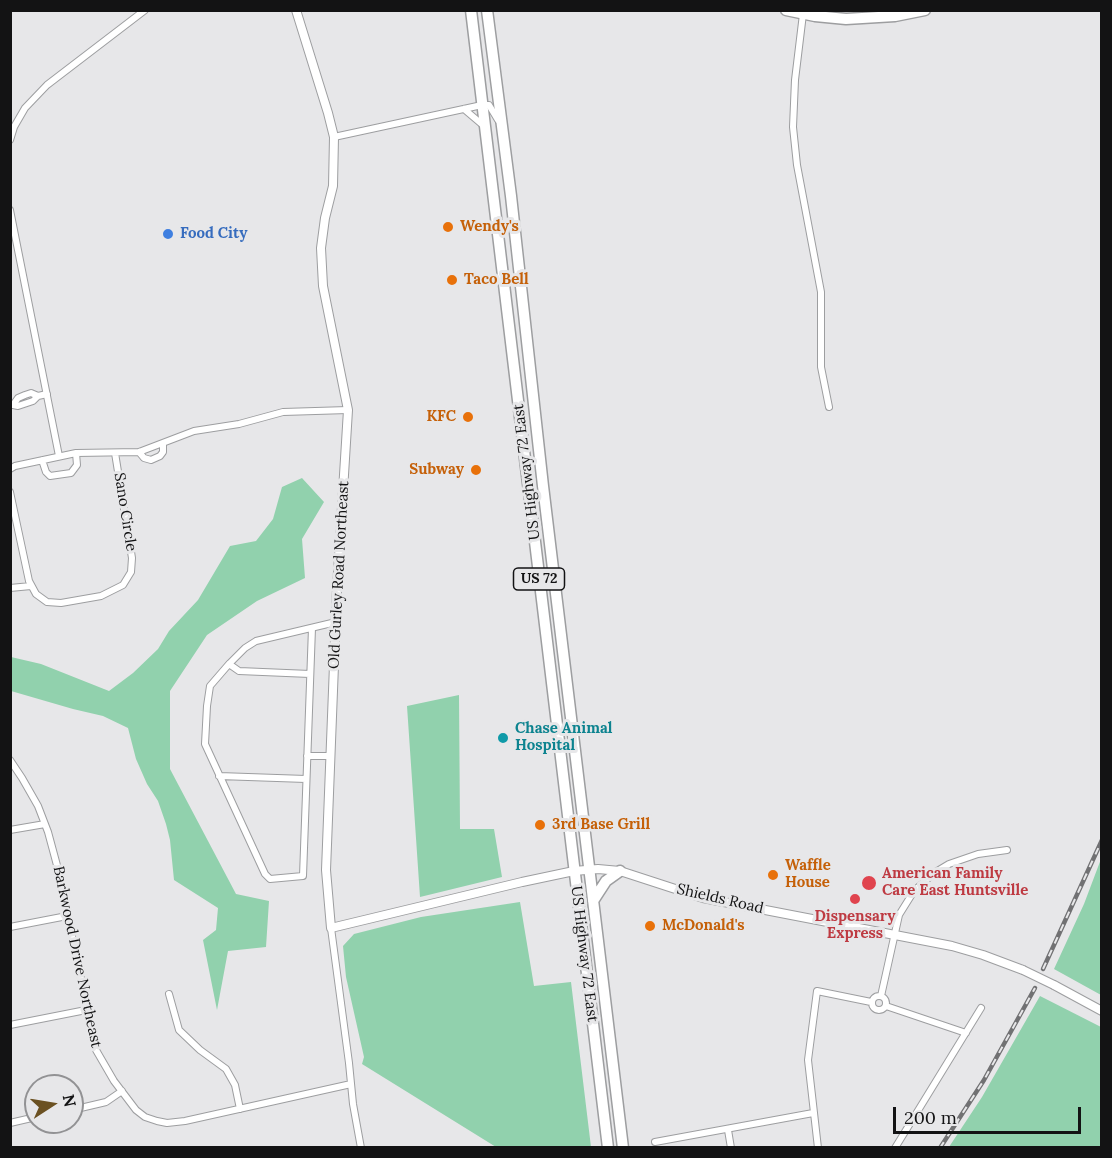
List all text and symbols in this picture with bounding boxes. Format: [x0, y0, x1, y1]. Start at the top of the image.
place label: Wendy's [460, 218, 519, 236]
marker: Wendy's [441, 220, 455, 234]
place label: Food City [180, 225, 247, 243]
marker: Food City [161, 227, 175, 241]
place label: Taco Bell [464, 271, 529, 289]
marker: Taco Bell [445, 273, 459, 287]
street label: US Highway 72 East [510, 403, 544, 541]
place label: KFC [426, 408, 456, 426]
marker: KFC [461, 410, 475, 424]
place label: Subway [409, 461, 464, 479]
marker: Subway [469, 463, 483, 477]
street label: Sano Circle [110, 471, 140, 553]
street label: Old Gurley Road Northeast [325, 480, 353, 670]
road number: US 72 [514, 568, 564, 590]
place label: Chase Animal Hospital [515, 720, 613, 755]
marker: Chase Animal Hospital [496, 731, 510, 745]
place label: 3rd Base Grill [552, 816, 650, 834]
marker: 3rd Base Grill [533, 818, 547, 832]
place label: Waffle House [785, 857, 831, 892]
street label: Barkwood Drive Northeast [49, 864, 105, 1050]
place label: American Family Care East Huntsville [882, 865, 1028, 900]
marker: Waffle House [766, 868, 780, 882]
marker: American Family Care East Huntsville [860, 874, 878, 892]
street label: Shields Road [675, 880, 765, 918]
street label: US Highway 72 East [567, 885, 601, 1023]
marker: Dispensary Express [848, 892, 862, 906]
place label: Dispensary Express [815, 908, 895, 943]
place label: McDonald's [662, 917, 745, 935]
marker: McDonald's [643, 919, 657, 933]
north arrow [24, 1074, 84, 1134]
text: N [59, 1093, 81, 1109]
scale bar [896, 1095, 1084, 1133]
text: 200 m [904, 1106, 957, 1129]

